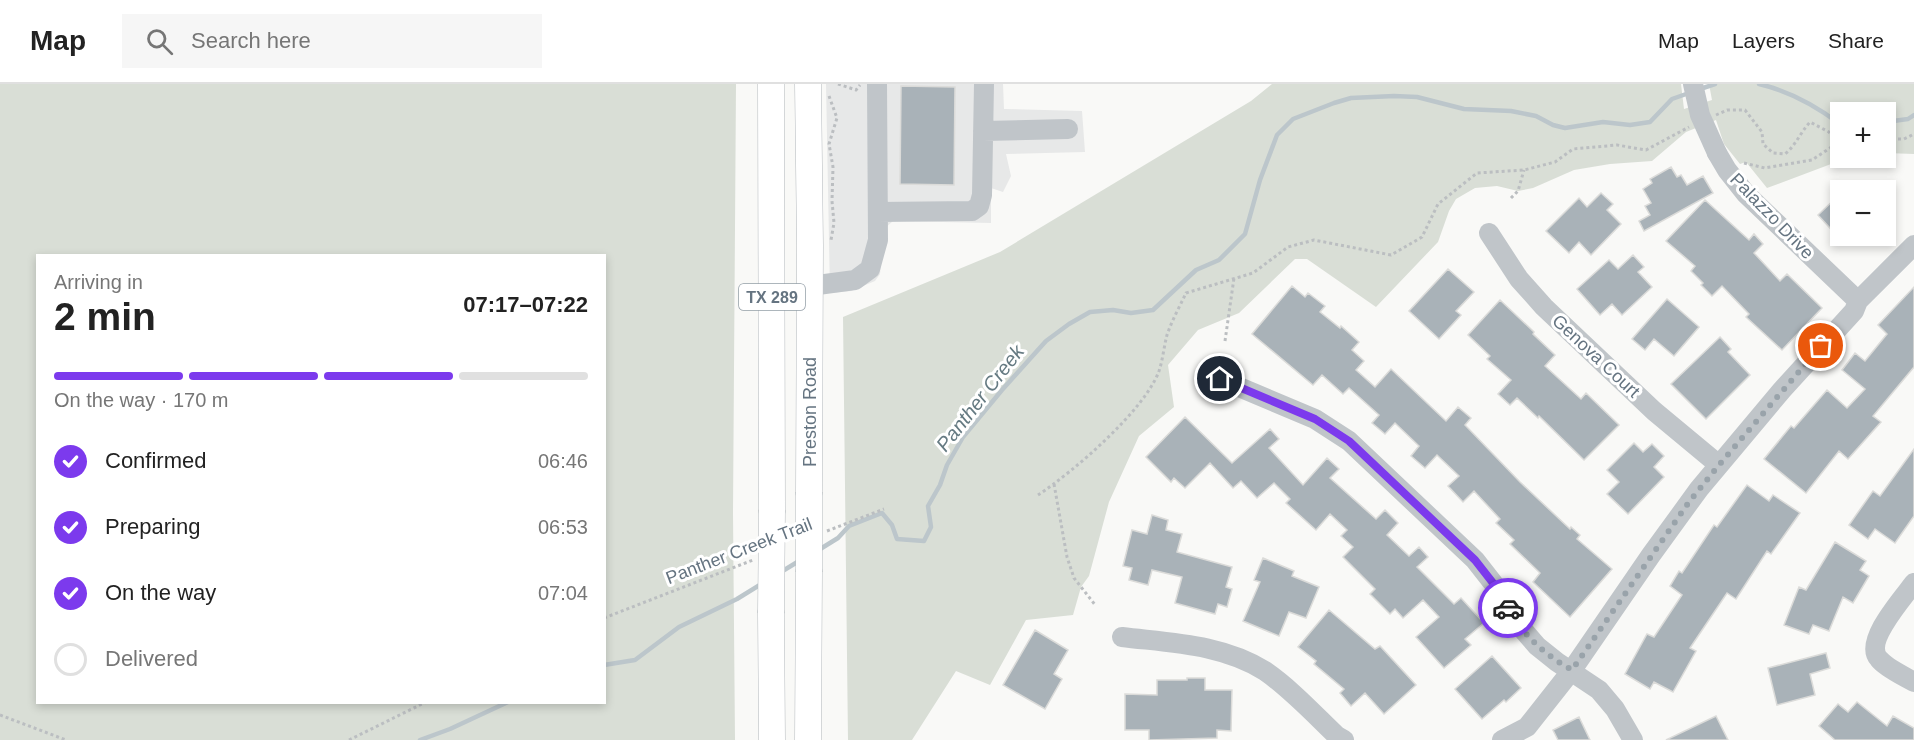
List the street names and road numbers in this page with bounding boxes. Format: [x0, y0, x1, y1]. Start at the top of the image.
street label: Palazzo Drive [1726, 169, 1818, 263]
road number: TX 289 [739, 284, 805, 310]
street label: Genova Court [1548, 310, 1644, 402]
street label: Preston Road [800, 357, 820, 467]
street label: Panther Creek Trail [663, 514, 815, 588]

